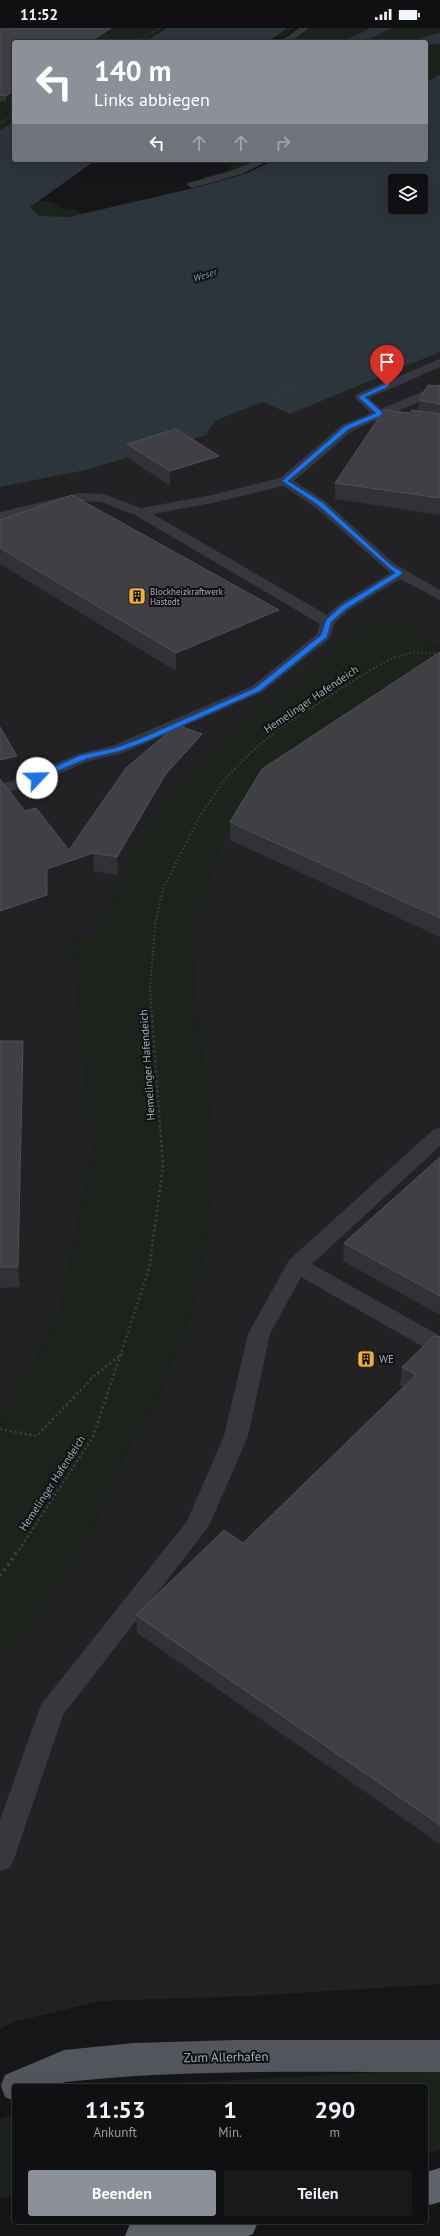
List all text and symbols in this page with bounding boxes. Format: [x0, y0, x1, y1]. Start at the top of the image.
text: 11:52 [20, 5, 58, 24]
text: 140 m [94, 52, 171, 89]
icon: left [28, 56, 80, 108]
text: Links abbiegen [94, 88, 210, 111]
icon: left [146, 132, 168, 154]
icon: ahead [188, 132, 210, 154]
icon: ahead [230, 132, 252, 154]
icon: right [272, 132, 294, 154]
map controls [388, 174, 428, 214]
button: layers [388, 174, 428, 214]
water label: Weser [192, 265, 219, 285]
pin [370, 345, 404, 386]
icon: arrive [376, 351, 398, 373]
building icon: Blockheizkraftwerk Hastedt [127, 586, 147, 606]
place label: Blockheizkraftwerk Hastedt [150, 586, 224, 607]
street label: Hemelinger Hafendeich [261, 662, 361, 736]
position arrow [16, 757, 58, 799]
street label: Hemelinger Hafendeich [136, 1009, 158, 1121]
building icon: WE [356, 1349, 376, 1369]
place label: WE [379, 1352, 394, 1366]
street label: Hemelinger Hafendeich [16, 1433, 88, 1533]
street label: Zum Allerhafen [183, 2048, 269, 2066]
text: 11:53 [85, 2094, 146, 2125]
text: 1 [223, 2094, 237, 2125]
text: 290 [314, 2094, 355, 2125]
text: Ankunft [93, 2124, 137, 2141]
text: Min. [218, 2124, 242, 2141]
text: m [330, 2124, 340, 2141]
button: Beenden [28, 2170, 216, 2216]
button: Teilen [224, 2170, 412, 2216]

